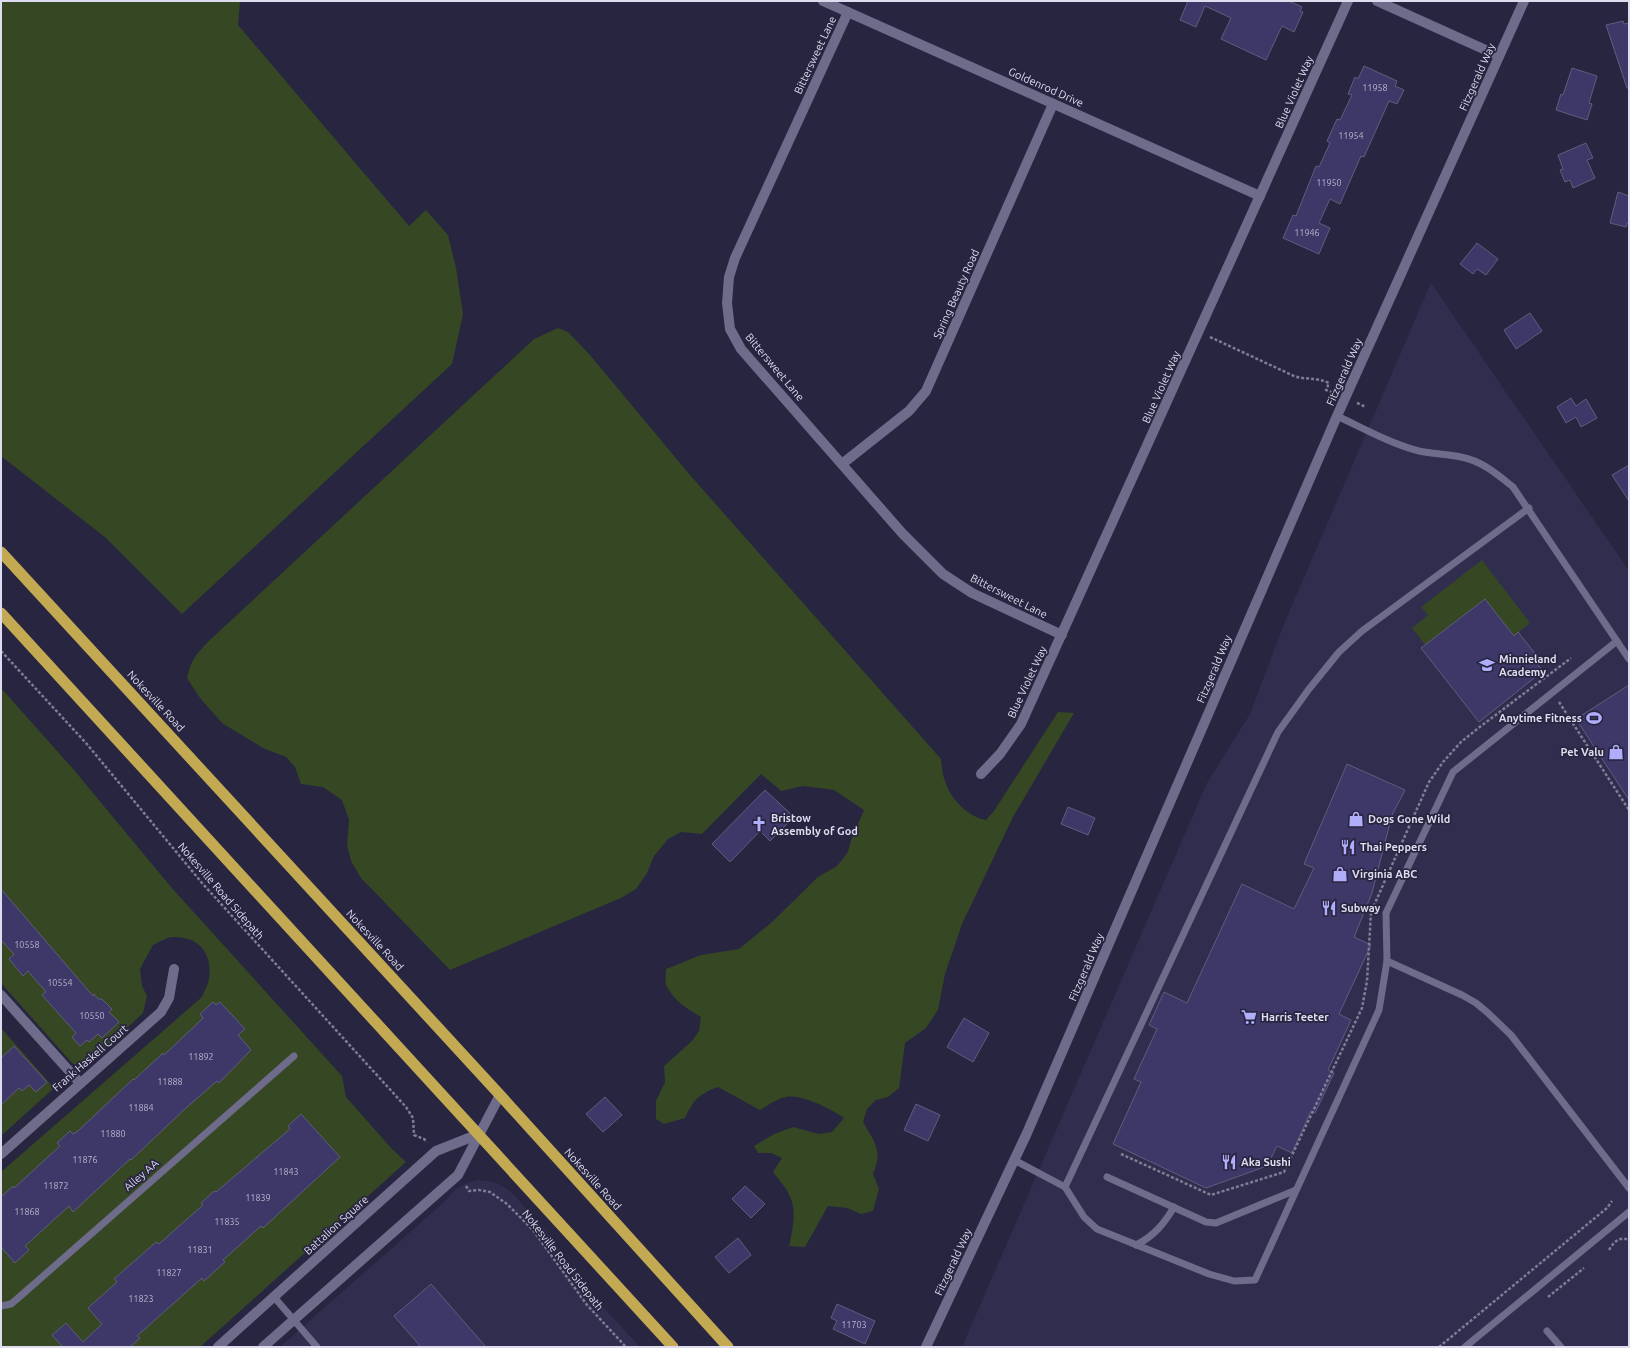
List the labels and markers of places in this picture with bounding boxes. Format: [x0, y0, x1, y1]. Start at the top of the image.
place label: Minnieland Academy [1499, 653, 1557, 678]
school or university icon: Minnieland Academy [1478, 656, 1496, 674]
sports icon: Anytime Fitness [1585, 709, 1603, 727]
place label: Anytime Fitness [1499, 712, 1582, 724]
shop icon: Pet Valu [1607, 743, 1625, 761]
place label: Pet Valu [1560, 746, 1604, 758]
shop icon: Dogs Gone Wild [1347, 810, 1365, 828]
place label: Bristow Assembly of God [771, 812, 858, 837]
place label: Dogs Gone Wild [1368, 813, 1450, 825]
church icon: Bristow Assembly of God [750, 815, 768, 833]
restaurant icon: Thai Peppers [1339, 838, 1357, 856]
place label: Thai Peppers [1360, 841, 1427, 853]
shop icon: Virginia ABC [1331, 865, 1349, 883]
place label: Virginia ABC [1352, 868, 1417, 880]
restaurant icon: Subway [1320, 899, 1338, 917]
place label: Subway [1341, 902, 1381, 914]
supermarket icon: Harris Teeter [1240, 1008, 1258, 1026]
place label: Harris Teeter [1261, 1011, 1329, 1023]
restaurant icon: Aka Sushi [1220, 1153, 1238, 1171]
place label: Aka Sushi [1241, 1156, 1291, 1168]

